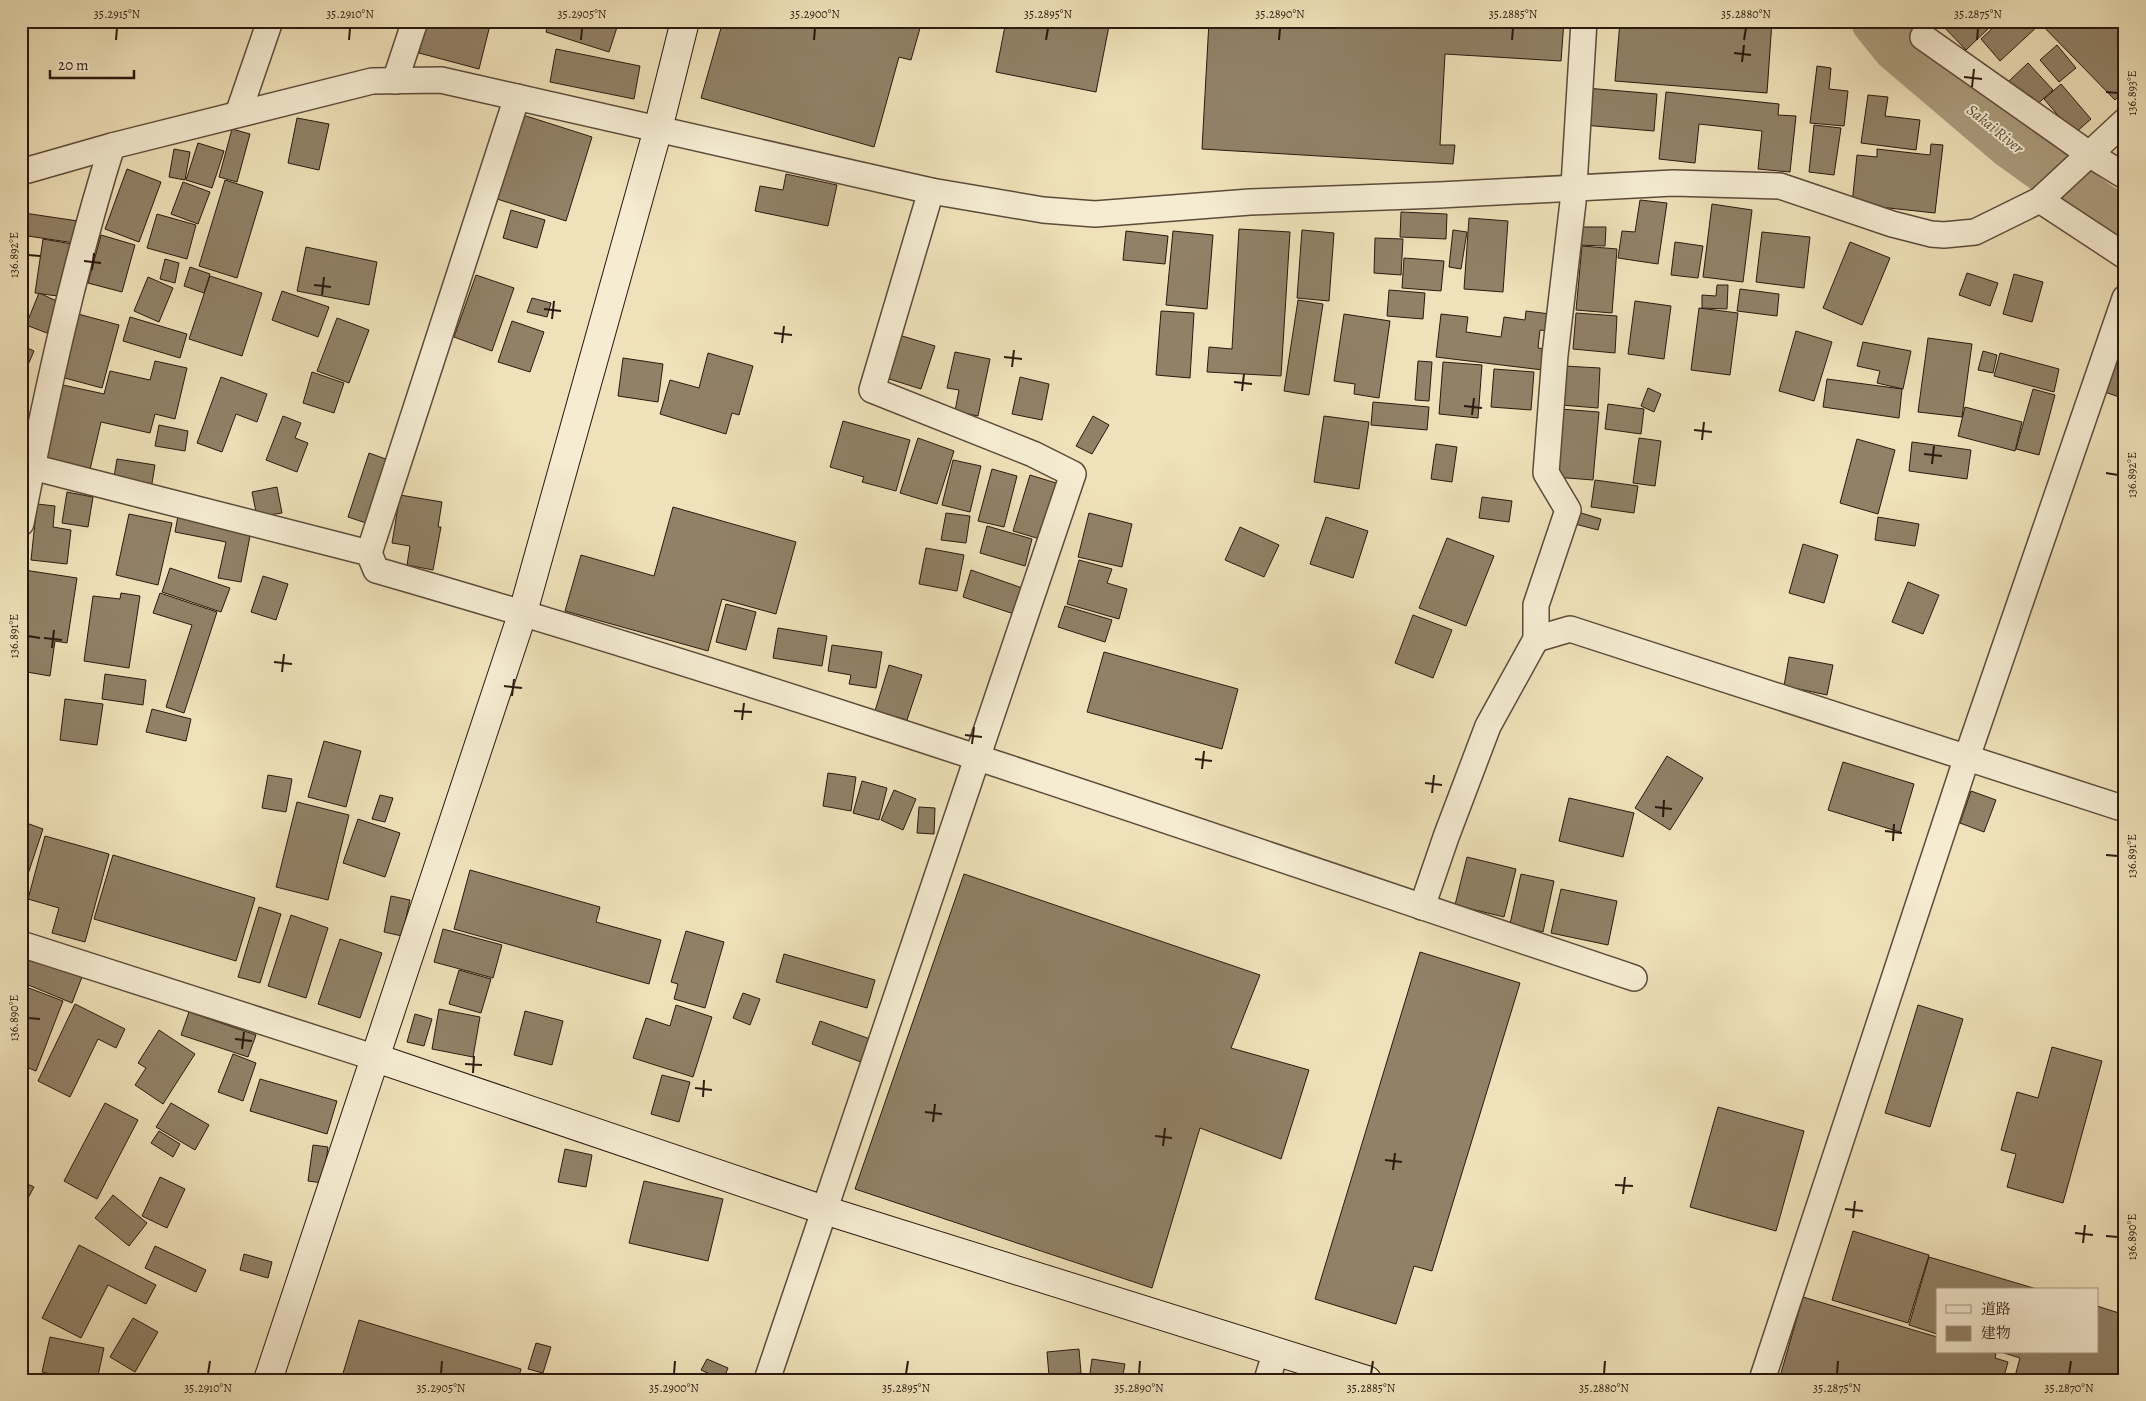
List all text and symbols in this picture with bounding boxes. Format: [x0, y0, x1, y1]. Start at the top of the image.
text: 35.2915°N [94, 6, 141, 22]
text: 35.2910°N [326, 6, 374, 22]
text: 35.2905°N [558, 6, 607, 22]
text: 35.2900°N [790, 6, 840, 22]
text: 35.2895°N [1024, 6, 1072, 22]
text: 35.2890°N [1255, 6, 1305, 22]
text: 35.2885°N [1489, 6, 1538, 22]
text: 35.2880°N [1721, 6, 1771, 22]
text: 35.2875°N [1954, 6, 2002, 22]
scale bar [50, 48, 134, 80]
text: 20 m [58, 55, 89, 75]
text: 136.893°E [2124, 70, 2140, 116]
water label: Sakai River [1962, 99, 2029, 159]
text: 136.892°E [6, 232, 22, 278]
text: 136.892°E [2124, 452, 2140, 498]
text: 136.891°E [6, 614, 22, 658]
text: 136.891°E [2124, 834, 2140, 878]
text: 136.890°E [6, 995, 22, 1041]
text: 136.890°E [2124, 1214, 2140, 1260]
legend [1936, 1288, 2098, 1354]
text: 道路 [1981, 1299, 2011, 1319]
text: 建物 [1981, 1323, 2011, 1343]
text: 35.2910°N [184, 1380, 232, 1396]
text: 35.2905°N [417, 1380, 466, 1396]
text: 35.2900°N [649, 1380, 699, 1396]
text: 35.2895°N [882, 1380, 930, 1396]
text: 35.2890°N [1114, 1380, 1164, 1396]
text: 35.2885°N [1347, 1380, 1396, 1396]
text: 35.2880°N [1579, 1380, 1629, 1396]
text: 35.2875°N [1813, 1380, 1861, 1396]
text: 35.2870°N [2044, 1380, 2094, 1396]

